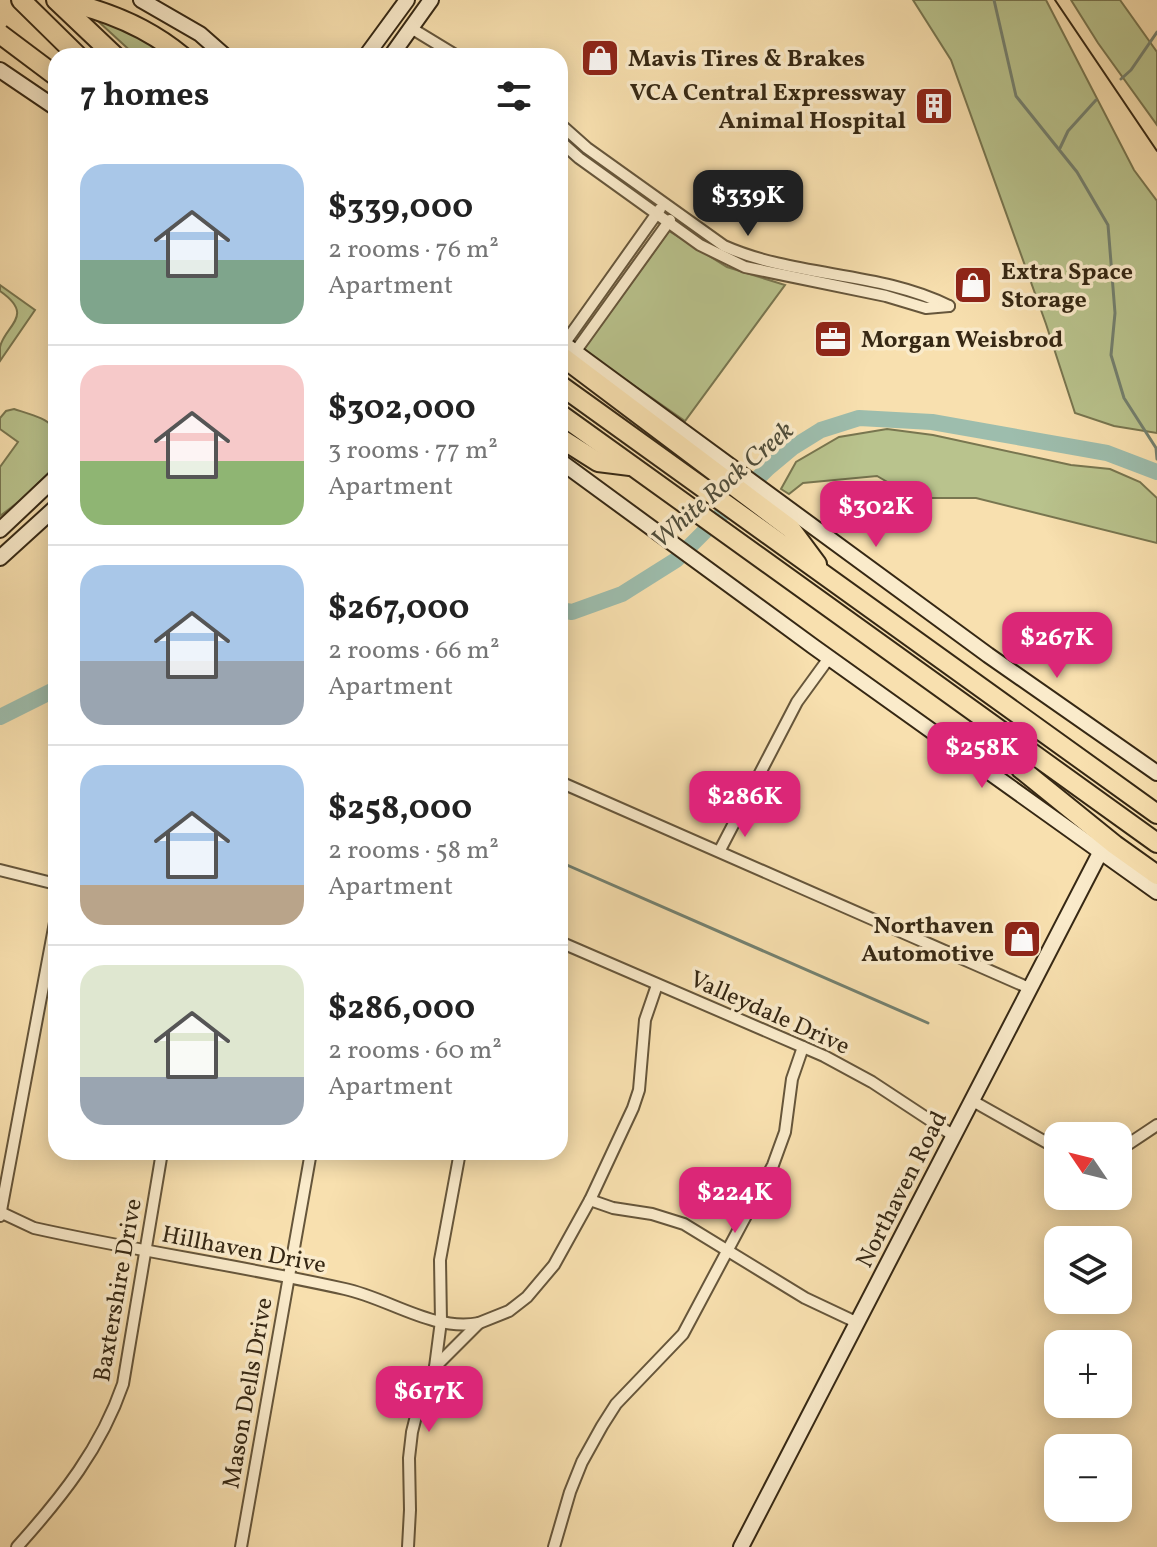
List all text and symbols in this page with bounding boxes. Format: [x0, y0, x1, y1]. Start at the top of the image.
shop icon: Mavis Tires & Brakes [579, 37, 621, 79]
place label: Mavis Tires & Brakes [628, 43, 865, 77]
text: 7 homes [80, 73, 209, 120]
icon: filters [492, 74, 536, 118]
place label: VCA Central Expressway Animal Hospital [630, 77, 907, 139]
building icon: VCA Central Expressway Animal Hospital [913, 85, 955, 127]
pin: $339K [692, 170, 804, 238]
text: $339K [711, 178, 785, 214]
text: $339,000 [328, 185, 473, 232]
icon: home [144, 196, 240, 292]
text: 2 rooms · 76 m² [328, 232, 499, 268]
place label: Extra Space Storage [1001, 256, 1133, 318]
shop icon: Extra Space Storage [952, 264, 994, 306]
text: Apartment [328, 268, 453, 304]
office icon: Morgan Weisbrod [812, 318, 854, 360]
place label: Morgan Weisbrod [861, 324, 1063, 358]
text: $302,000 [328, 386, 476, 433]
icon: home [144, 397, 240, 493]
water label: White Rock Creek [644, 413, 802, 558]
text: 3 rooms · 77 m² [328, 433, 498, 469]
text: Apartment [328, 469, 453, 505]
pin: $302K [820, 481, 932, 549]
text: $302K [838, 489, 914, 525]
text: $267,000 [328, 586, 469, 633]
icon: home [144, 597, 240, 693]
pin: $267K [1001, 612, 1113, 680]
text: $267K [1020, 620, 1094, 656]
text: 2 rooms · 66 m² [328, 633, 500, 669]
text: Apartment [328, 669, 453, 705]
pin: $258K [926, 722, 1038, 790]
text: $258K [945, 730, 1019, 766]
pin: $286K [689, 771, 801, 839]
text: $286K [707, 779, 783, 815]
text: $258,000 [328, 786, 472, 833]
icon: home [144, 797, 240, 893]
text: 2 rooms · 58 m² [328, 833, 499, 869]
text: Apartment [328, 869, 453, 905]
place label: Northaven Automotive [861, 910, 994, 972]
shop icon: Northaven Automotive [1001, 918, 1043, 960]
street label: Valleydale Drive [684, 963, 855, 1064]
text: $286,000 [328, 986, 475, 1033]
icon: home [144, 997, 240, 1093]
text: 2 rooms · 60 m² [328, 1033, 502, 1069]
text: Apartment [328, 1069, 453, 1105]
street label: Northaven Road [849, 1106, 957, 1274]
north arrow [1044, 1122, 1132, 1210]
map controls [1044, 1122, 1132, 1522]
pin: $224K [679, 1167, 791, 1235]
text: $224K [697, 1175, 773, 1211]
street label: Baxtershire Drive [86, 1196, 152, 1385]
street label: Hillhaven Drive [159, 1218, 329, 1284]
button: layers [1044, 1226, 1132, 1314]
street label: Mason Dells Drive [215, 1295, 283, 1492]
button: + [1044, 1330, 1132, 1418]
pin: $617K [373, 1366, 485, 1434]
text: $617K [394, 1374, 464, 1410]
button: − [1044, 1434, 1132, 1522]

